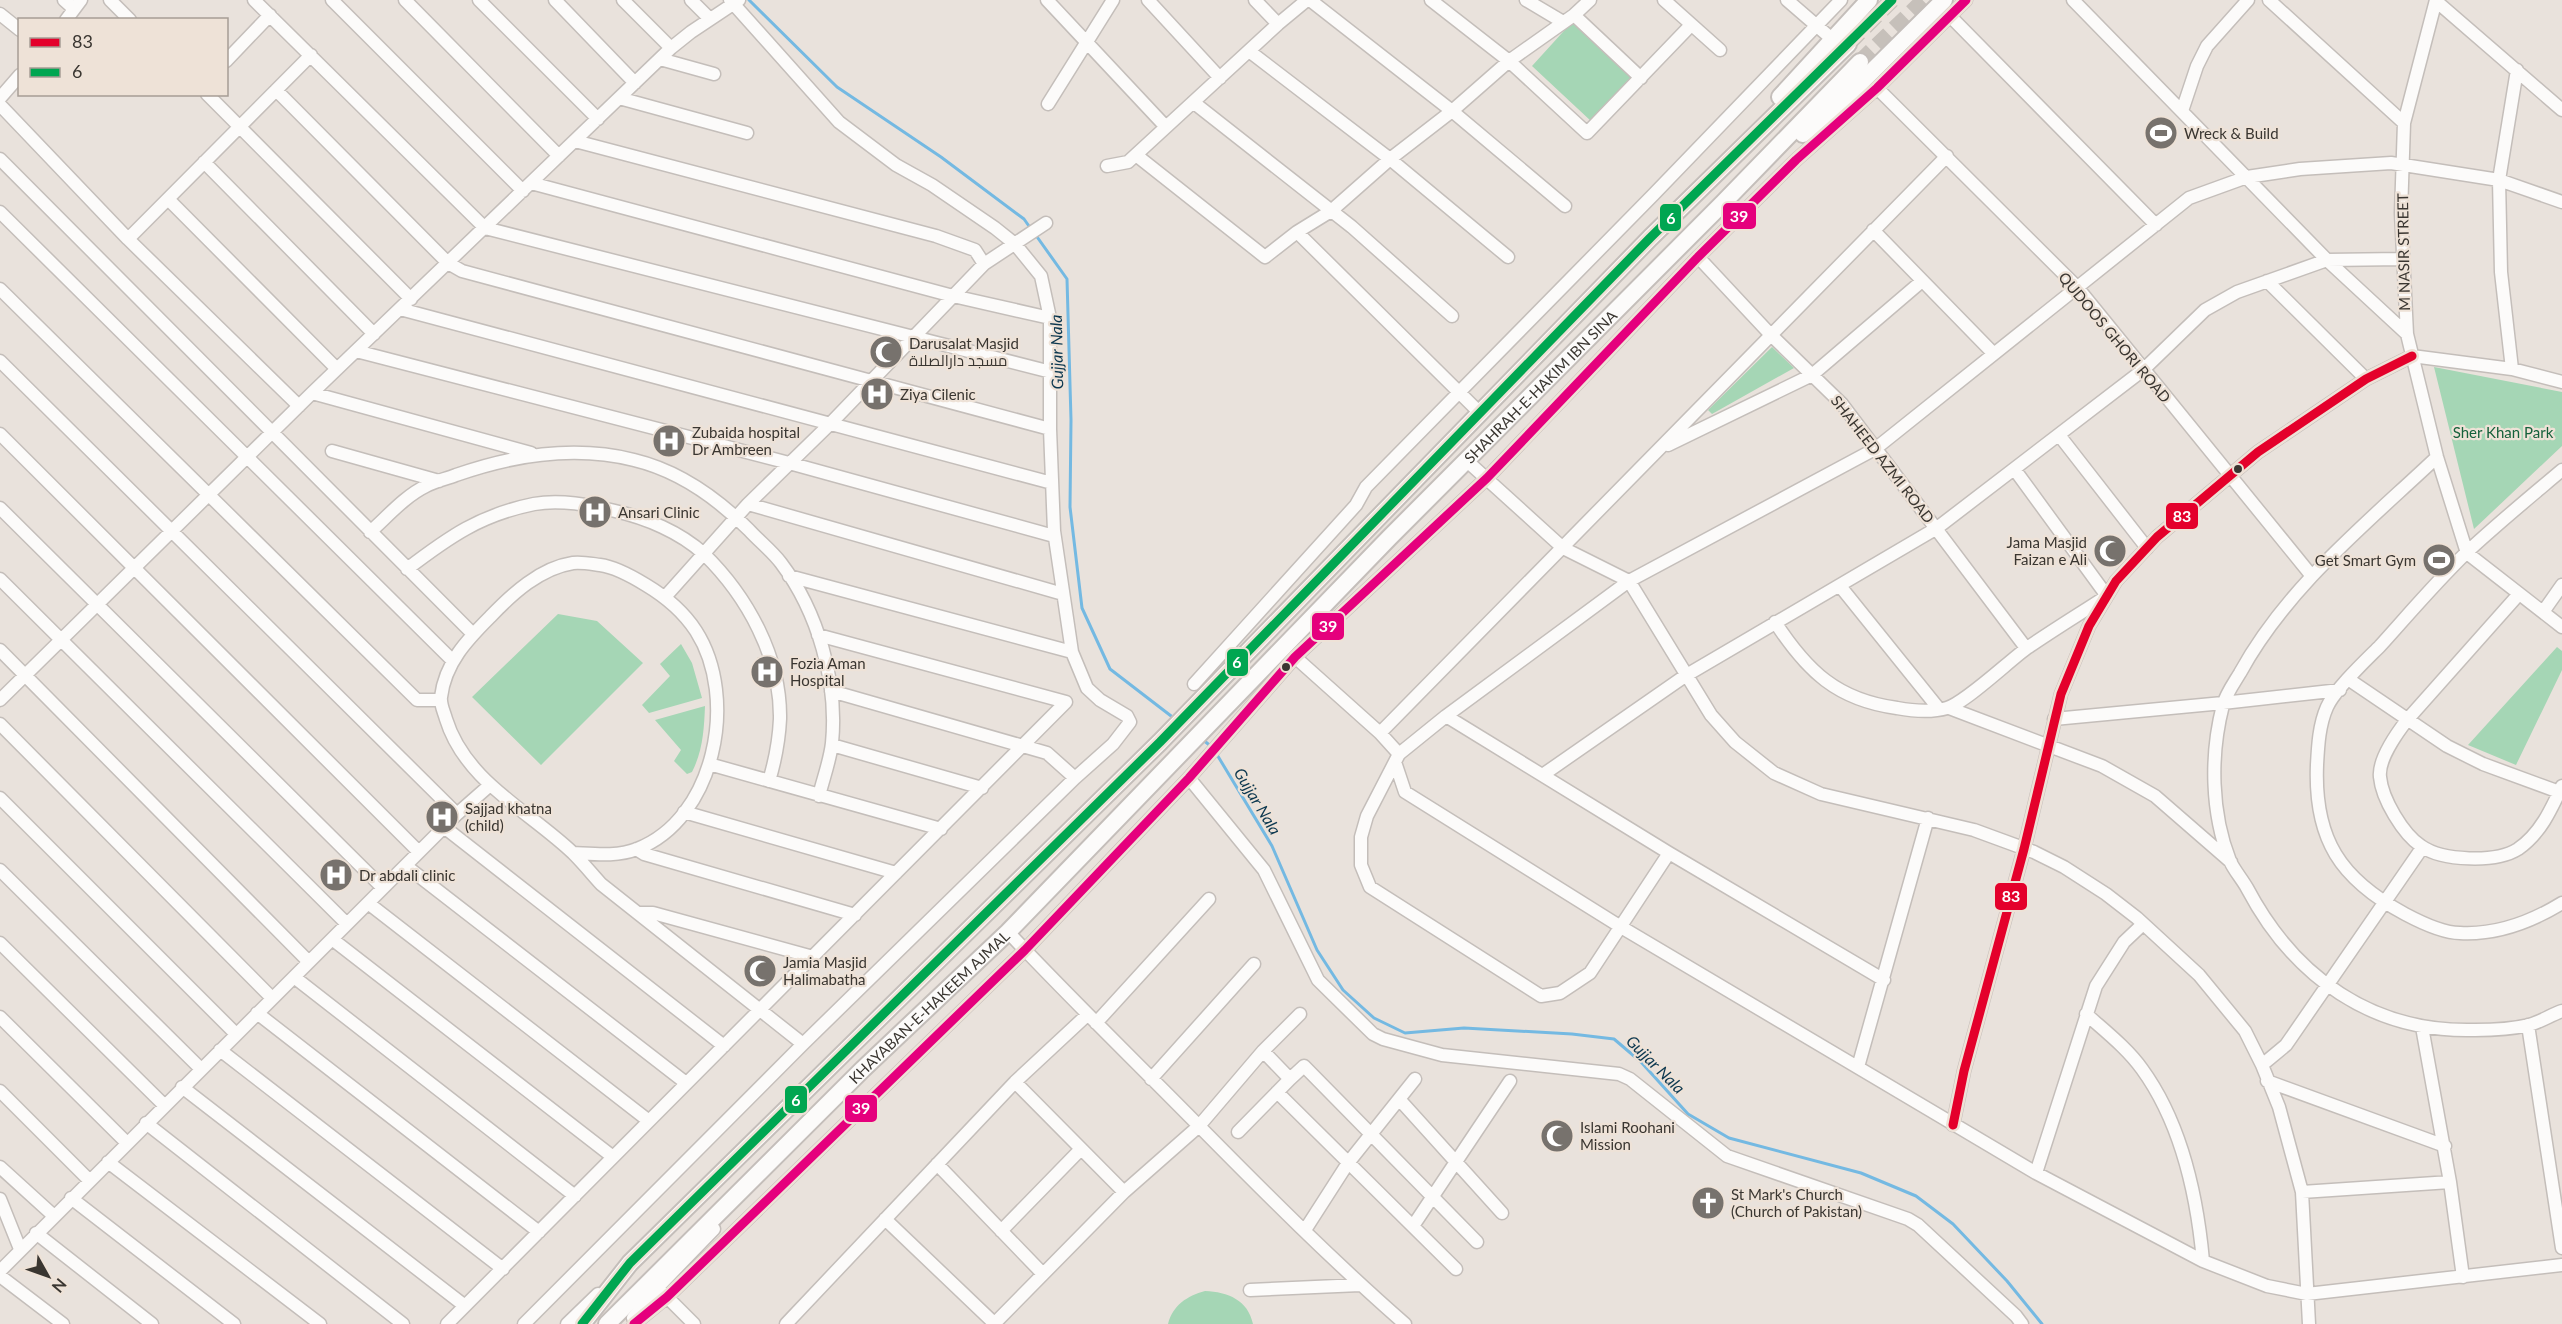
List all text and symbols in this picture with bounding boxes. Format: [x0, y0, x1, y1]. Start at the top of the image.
legend [18, 18, 228, 96]
text: 83 [72, 30, 93, 52]
text: 6 [72, 60, 82, 82]
sports icon: Wreck & Build [2143, 115, 2179, 151]
place label: Wreck & Build [2184, 124, 2279, 142]
street label: M NASIR STREET [2393, 193, 2413, 311]
line badge: 39 [1722, 202, 1757, 230]
line badge: 6 [1659, 203, 1682, 232]
text: 39 [1730, 206, 1748, 225]
text: 6 [1666, 208, 1676, 227]
street label: QUDOOS GHORI ROAD [2055, 268, 2175, 406]
street label: SHAHRAH-E-HAKIM IBN SINA [1460, 306, 1621, 467]
water label: Gujjar Nala [1046, 314, 1066, 390]
mosque icon: Darusalat Masjid مسجد دارالصلاة [868, 334, 904, 370]
place label: Darusalat Masjid مسجد دارالصلاة [909, 334, 1019, 370]
hospital icon: Ziya Cilenic [859, 376, 895, 412]
place label: Ziya Cilenic [900, 385, 976, 403]
street label: SHAHEED AZMI ROAD [1828, 392, 1938, 526]
hospital icon: Zubaida hospital Dr Ambreen [651, 423, 687, 459]
place label: Zubaida hospital Dr Ambreen [692, 423, 800, 458]
park label: Sher Khan Park [2453, 423, 2554, 441]
unlabelled marker [2232, 463, 2244, 475]
hospital icon: Ansari Clinic [577, 494, 613, 530]
line badge: 83 [2165, 502, 2199, 530]
place label: Ansari Clinic [618, 503, 700, 521]
text: 83 [2173, 506, 2191, 525]
place label: Jama Masjid Faizan e Ali [2007, 533, 2087, 568]
mosque icon: Jama Masjid Faizan e Ali [2092, 533, 2128, 569]
sports icon: Get Smart Gym [2421, 542, 2457, 578]
place label: Get Smart Gym [2315, 551, 2416, 569]
line badge: 39 [1311, 612, 1345, 641]
text: 39 [1319, 616, 1337, 635]
line badge: 6 [1226, 648, 1249, 677]
text: 6 [1232, 652, 1242, 671]
hospital icon: Fozia Aman Hospital [749, 654, 785, 690]
place label: Fozia Aman Hospital [790, 654, 866, 689]
unlabelled marker [1280, 661, 1292, 673]
water label: Gujjar Nala [1231, 764, 1285, 838]
hospital icon: Sajjad khatna (child) [424, 799, 460, 835]
place label: Sajjad khatna (child) [465, 799, 552, 834]
hospital icon: Dr abdali clinic [318, 857, 354, 893]
place label: Dr abdali clinic [359, 866, 455, 884]
line badge: 83 [1994, 882, 2028, 911]
text: 83 [2002, 886, 2020, 905]
street label: KHAYABAN-E-HAKEEM AJMAL [845, 926, 1013, 1087]
mosque icon: Jamia Masjid Halimabatha [742, 953, 778, 989]
place label: Jamia Masjid Halimabatha [783, 953, 867, 988]
water label: Gujjar Nala [1623, 1031, 1689, 1097]
line badge: 6 [784, 1085, 808, 1114]
text: 6 [791, 1090, 801, 1109]
line badge: 39 [844, 1094, 878, 1123]
text: 39 [852, 1098, 870, 1117]
mosque icon: Islami Roohani Mission [1539, 1118, 1575, 1154]
place label: Islami Roohani Mission [1580, 1118, 1675, 1153]
church icon: St Mark's Church (Church of Pakistan) [1690, 1185, 1726, 1221]
place label: St Mark's Church (Church of Pakistan) [1731, 1185, 1862, 1220]
north arrow [18, 1246, 78, 1306]
text: N [49, 1275, 71, 1297]

